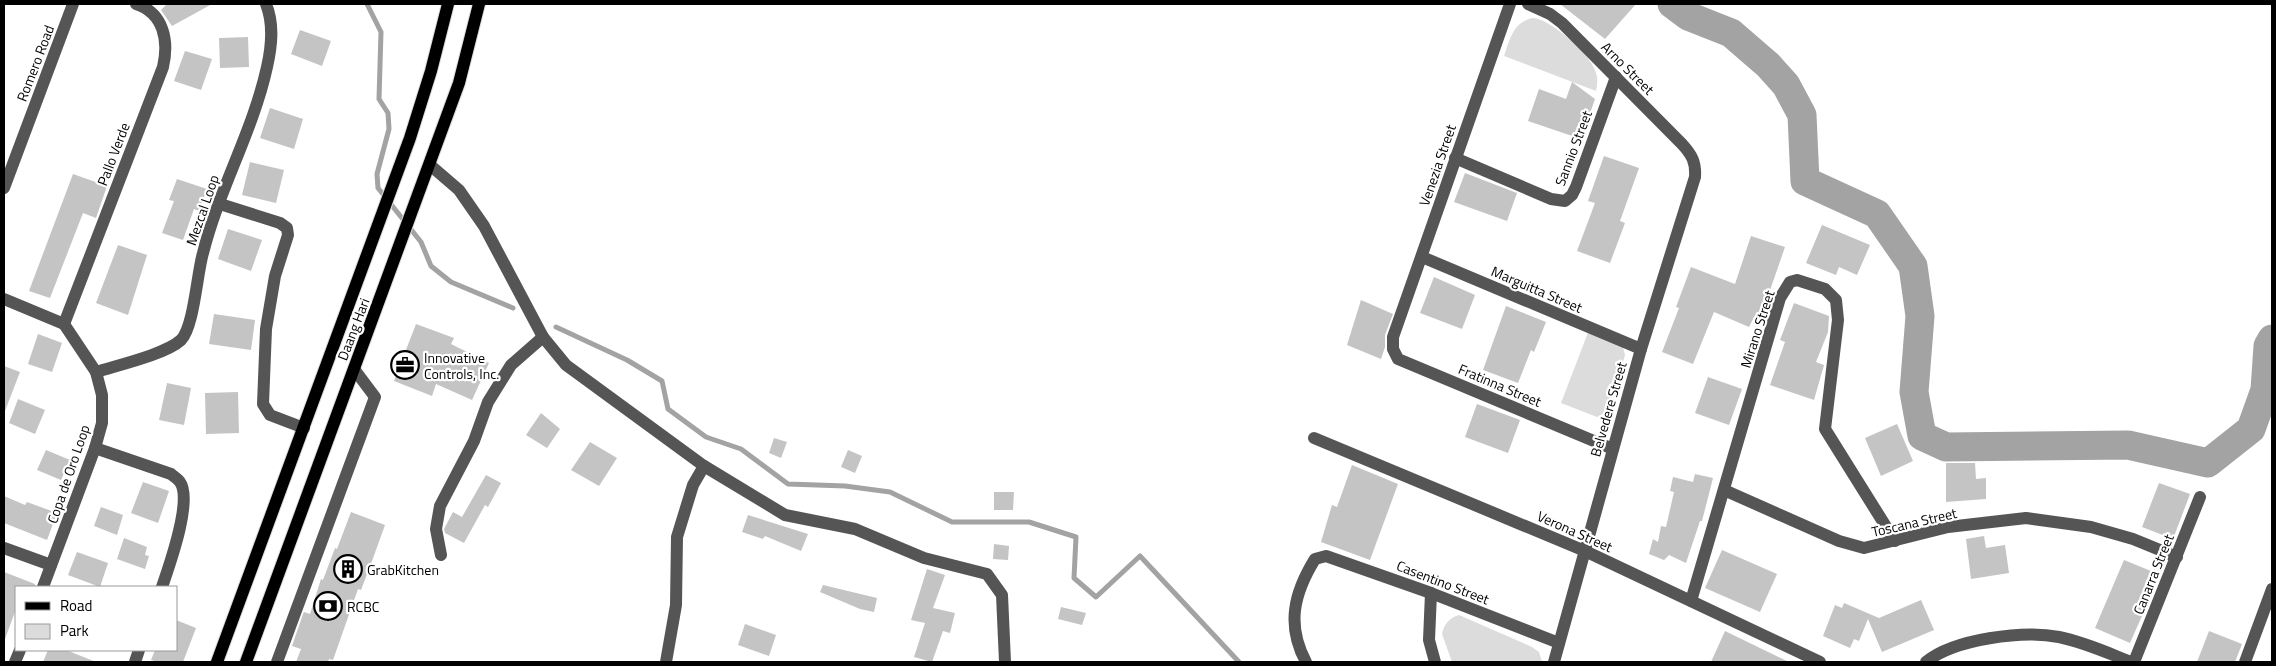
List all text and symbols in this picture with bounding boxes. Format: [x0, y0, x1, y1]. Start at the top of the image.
street label: Romero Road [11, 22, 59, 104]
street label: Arno Street [1597, 37, 1659, 99]
street label: Sannio Street [1549, 107, 1597, 189]
street label: Pallo Verde [91, 119, 135, 189]
street label: Venezia Street [1413, 121, 1461, 209]
street label: Mezcal Loop [180, 172, 224, 248]
street label: Marguitta Street [1488, 260, 1586, 318]
street label: Mirano Street [1735, 287, 1779, 371]
street label: Daang Hari [332, 295, 374, 363]
place label: Innovative Controls, Inc. [424, 347, 499, 384]
office icon: Innovative Controls, Inc. [390, 350, 420, 380]
street label: Fratinna Street [1455, 358, 1545, 412]
street label: Belvedere Street [1584, 359, 1632, 459]
street label: Copa de Oro Loop [41, 422, 95, 526]
street label: Toscana Street [1869, 502, 1959, 542]
street label: Verona Street [1534, 505, 1616, 557]
street label: Canarra Street [2127, 531, 2179, 617]
building icon: GrabKitchen [333, 554, 363, 584]
street label: Casentino Street [1394, 555, 1492, 609]
place label: GrabKitchen [367, 559, 439, 580]
legend [15, 586, 178, 651]
bank icon: RCBC [313, 591, 343, 621]
text: Road [60, 594, 92, 617]
place label: RCBC [347, 596, 380, 617]
text: Park [60, 619, 89, 642]

